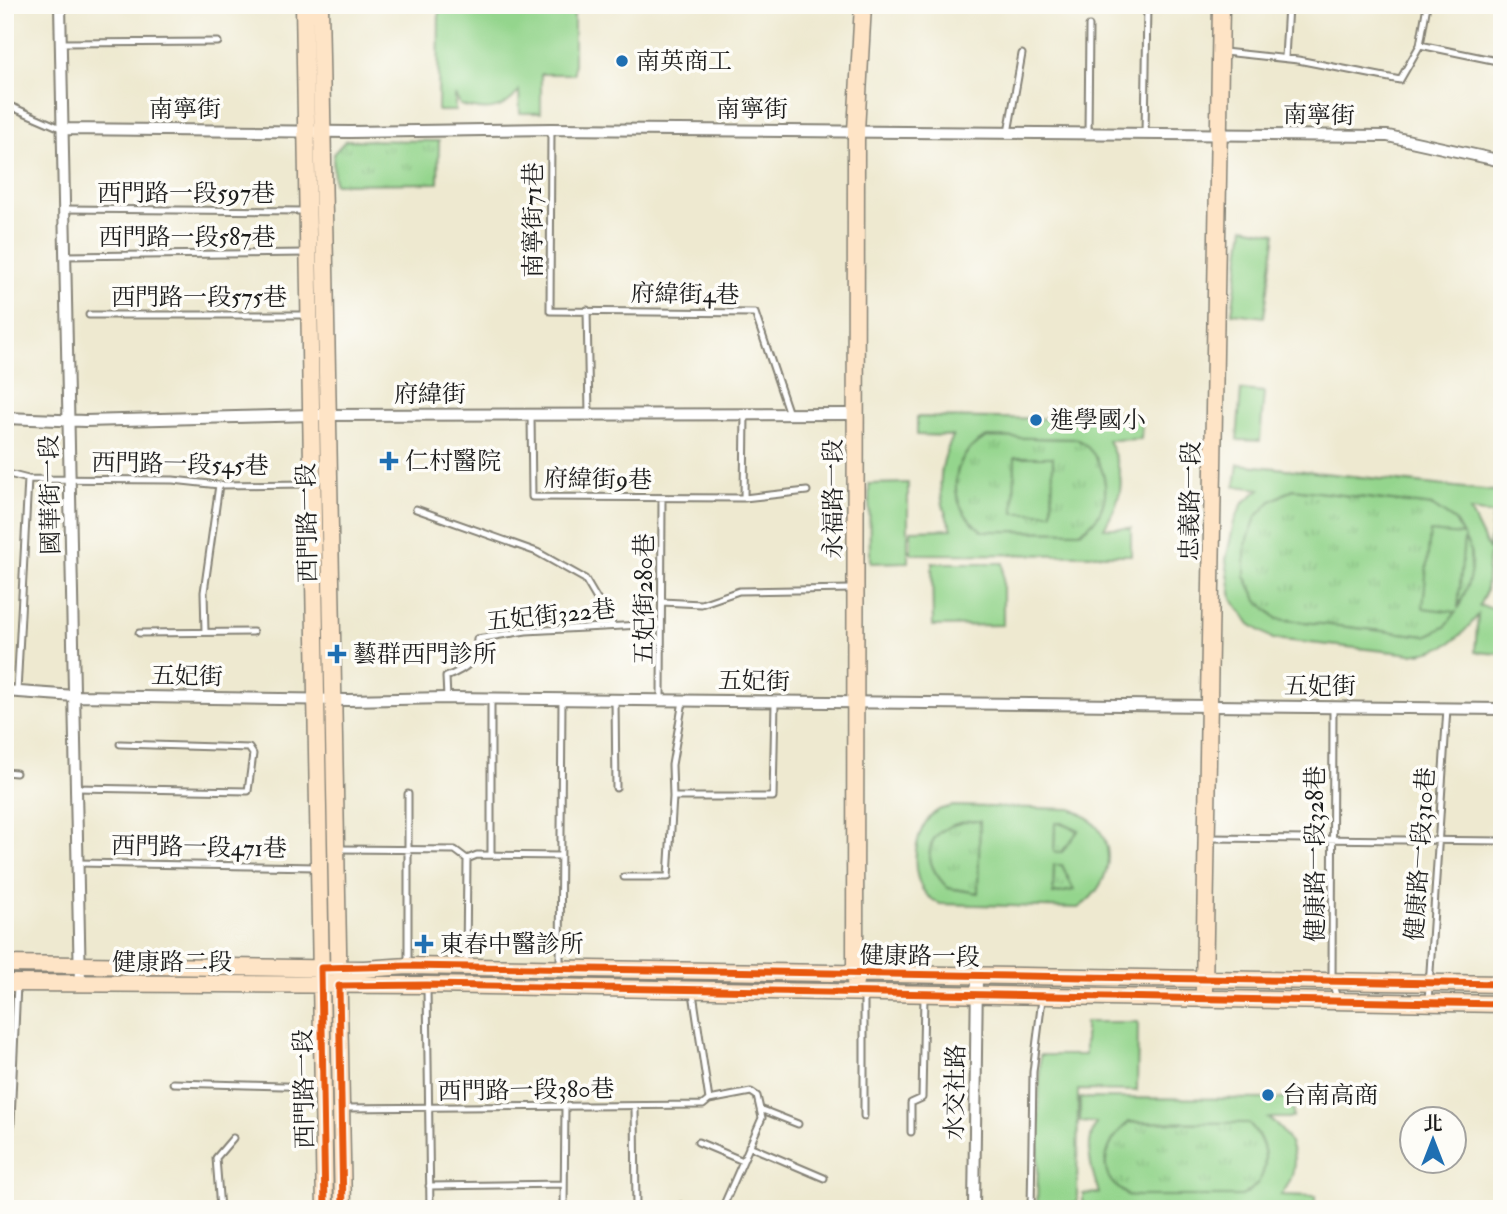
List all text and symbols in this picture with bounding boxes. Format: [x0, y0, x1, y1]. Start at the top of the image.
place label: 南英商工 [636, 46, 732, 77]
marker: 南英商工 [614, 53, 630, 69]
street label: 南寧街 [149, 94, 221, 125]
street label: 南寧街 [716, 94, 788, 125]
street label: 南寧街 [1283, 99, 1355, 132]
street label: 南寧街71巷 [518, 162, 549, 278]
street label: 西門路一段597巷 [97, 178, 275, 209]
street label: 西門路一段587巷 [99, 222, 275, 253]
street label: 府緯街4巷 [630, 278, 740, 311]
street label: 西門路一段575巷 [111, 282, 287, 313]
street label: 府緯街 [394, 379, 466, 410]
place label: 進學國小 [1050, 405, 1146, 436]
marker: 進學國小 [1028, 412, 1044, 428]
street label: 國華街一段 [34, 435, 67, 555]
street label: 永福路一段 [818, 439, 849, 559]
street label: 忠義路一段 [1174, 441, 1207, 561]
place label: 仁村醫院 [405, 446, 501, 477]
street label: 西門路一段545巷 [91, 447, 269, 482]
marker: 仁村醫院 [379, 451, 399, 471]
street label: 西門路一段 [291, 463, 324, 583]
street label: 府緯街9巷 [544, 463, 652, 496]
street label: 五妃街280巷 [629, 533, 660, 665]
street label: 五妃街322巷 [485, 593, 617, 638]
place label: 藝群西門診所 [353, 639, 497, 670]
marker: 藝群西門診所 [327, 644, 347, 664]
street label: 五妃街 [151, 660, 223, 693]
street label: 五妃街 [718, 665, 790, 698]
street label: 五妃街 [1284, 671, 1356, 702]
street label: 健康路一段328巷 [1300, 766, 1331, 942]
street label: 健康路一段310巷 [1399, 766, 1442, 942]
street label: 西門路一段471巷 [111, 830, 287, 865]
place label: 東春中醫診所 [440, 929, 584, 960]
marker: 東春中醫診所 [414, 934, 434, 954]
street label: 健康路一段 [860, 940, 980, 973]
street label: 健康路二段 [112, 947, 232, 978]
street label: 西門路一段 [288, 1029, 321, 1149]
street label: 水交社路 [939, 1044, 972, 1140]
street label: 西門路一段380巷 [437, 1073, 615, 1108]
place label: 台南高商 [1282, 1080, 1378, 1111]
marker: 台南高商 [1260, 1087, 1276, 1103]
north arrow [1398, 1106, 1468, 1176]
text: 北 [1423, 1112, 1443, 1136]

